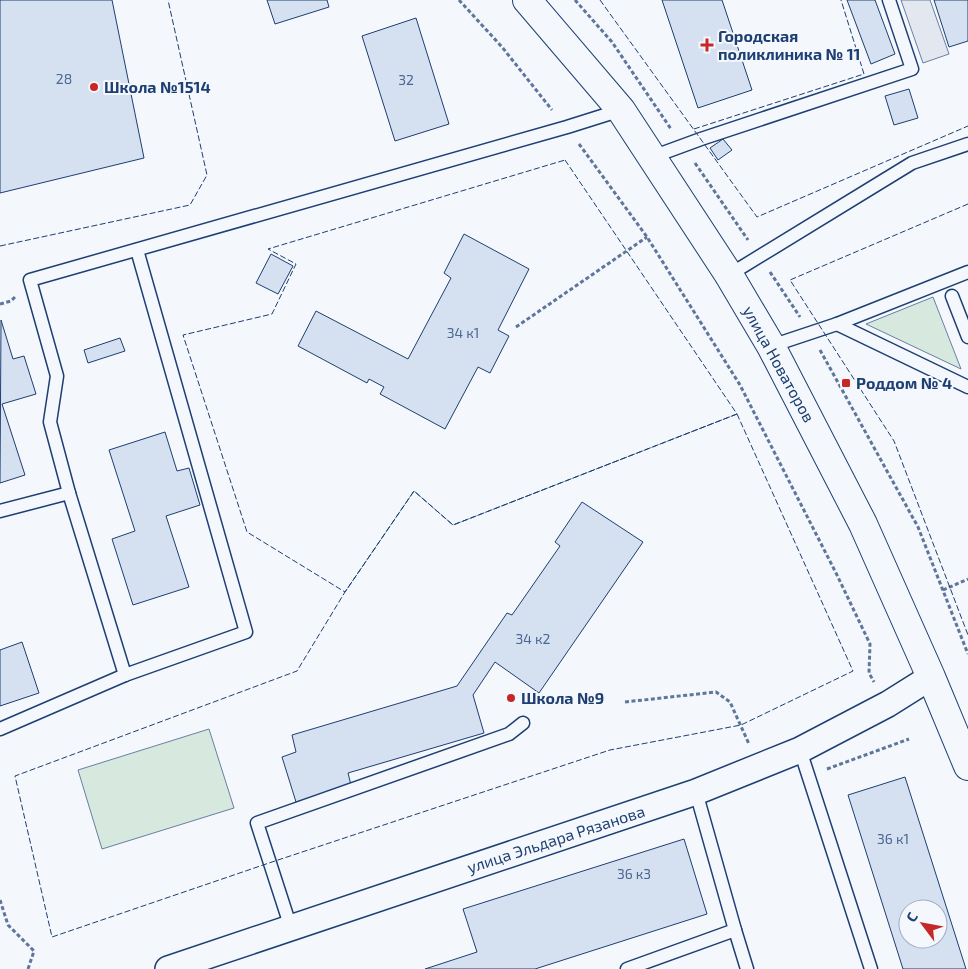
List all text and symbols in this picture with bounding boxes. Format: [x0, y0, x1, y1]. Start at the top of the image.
place label: Городская поликлиника № 11 [718, 26, 861, 63]
marker: Городская поликлиника № 11 [700, 38, 714, 52]
house number: 28 [56, 70, 72, 87]
house number: 32 [398, 71, 414, 88]
place label: Школа №1514 [104, 77, 211, 96]
marker: Школа №1514 [88, 81, 100, 93]
street label: улица Новаторов [739, 302, 819, 426]
house number: 34 к1 [447, 324, 479, 341]
place label: Роддом № 4 [856, 373, 952, 392]
marker: Роддом № 4 [840, 377, 852, 389]
house number: 34 к2 [516, 630, 551, 647]
place label: Школа №9 [521, 688, 604, 707]
marker: Школа №9 [505, 692, 517, 704]
street label: улица Эльдара Рязанова [465, 801, 647, 877]
house number: 36 к1 [877, 830, 909, 847]
house number: 36 к3 [617, 865, 651, 882]
north arrow [898, 899, 948, 949]
text: С [902, 909, 921, 925]

